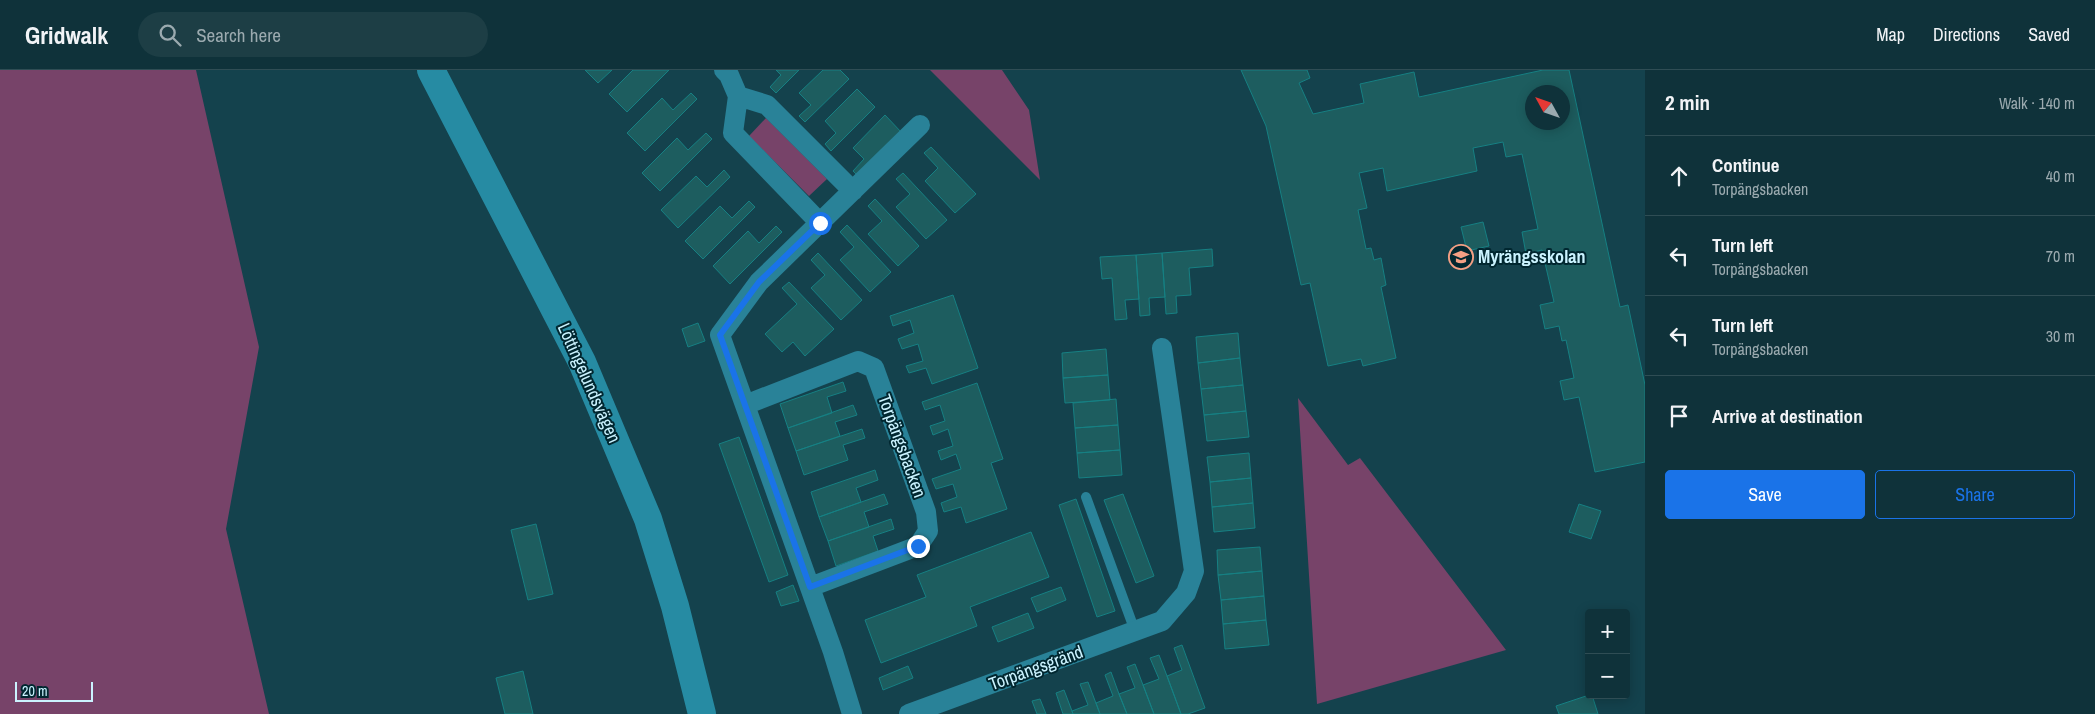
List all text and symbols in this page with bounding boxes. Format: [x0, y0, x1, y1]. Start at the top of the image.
search box [138, 12, 488, 57]
text: Gridwalk [25, 19, 108, 51]
icon: search [156, 21, 184, 49]
text: Search here [196, 22, 281, 48]
text: Map [1876, 22, 1905, 47]
text: Directions [1933, 22, 2000, 47]
text: Saved [2028, 22, 2070, 47]
north arrow [1525, 85, 1570, 130]
text: 2 min [1665, 88, 1710, 117]
text: Walk · 140 m [1999, 92, 2075, 114]
text: Continue [1712, 152, 1780, 178]
icon: ahead [1665, 162, 1693, 190]
text: 40 m [2046, 165, 2075, 187]
text: Torpängsbacken [1712, 178, 1808, 200]
route start [809, 212, 832, 235]
text: Turn left [1712, 232, 1773, 258]
icon: left [1665, 242, 1693, 270]
school or university icon: Myrängsskolan [1448, 244, 1474, 270]
place label: Myrängsskolan [1478, 244, 1585, 269]
text: 70 m [2046, 245, 2075, 267]
text: Torpängsbacken [1712, 258, 1808, 280]
text: Turn left [1712, 312, 1773, 338]
street label: Löttingelundsvägen [552, 319, 627, 447]
icon: left [1665, 322, 1693, 350]
text: 30 m [2046, 325, 2075, 347]
text: Torpängsbacken [1712, 338, 1808, 360]
street label: Torpängsbacken [872, 391, 933, 501]
icon: arrive [1665, 402, 1693, 430]
text: Arrive at destination [1712, 403, 1863, 429]
button: Save [1665, 470, 1865, 519]
button: Share [1875, 470, 2075, 519]
route end [907, 535, 930, 558]
map controls [1585, 609, 1630, 699]
button: + [1585, 609, 1630, 654]
street label: Torpängsgränd [985, 639, 1086, 696]
button: − [1585, 654, 1630, 699]
scale bar [15, 679, 92, 702]
text: 20 m [22, 682, 48, 700]

